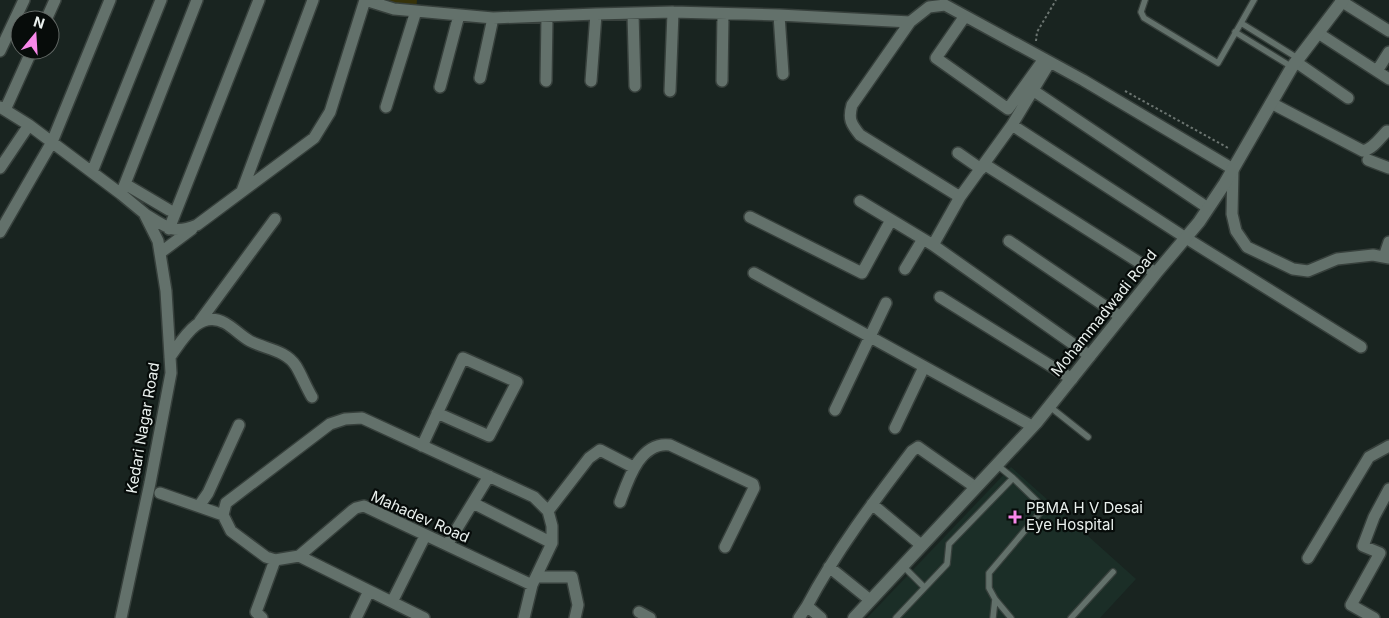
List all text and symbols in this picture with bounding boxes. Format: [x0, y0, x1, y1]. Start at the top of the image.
north arrow [10, 10, 60, 60]
text: N [31, 12, 47, 32]
street label: Mohammadwadi Road [1047, 245, 1161, 380]
street label: Kedari Nagar Road [122, 361, 163, 495]
street label: Mahadev Road [368, 486, 472, 547]
place label: PBMA H V Desai Eye Hospital [1026, 498, 1143, 534]
marker: PBMA H V Desai Eye Hospital [1008, 510, 1022, 524]

